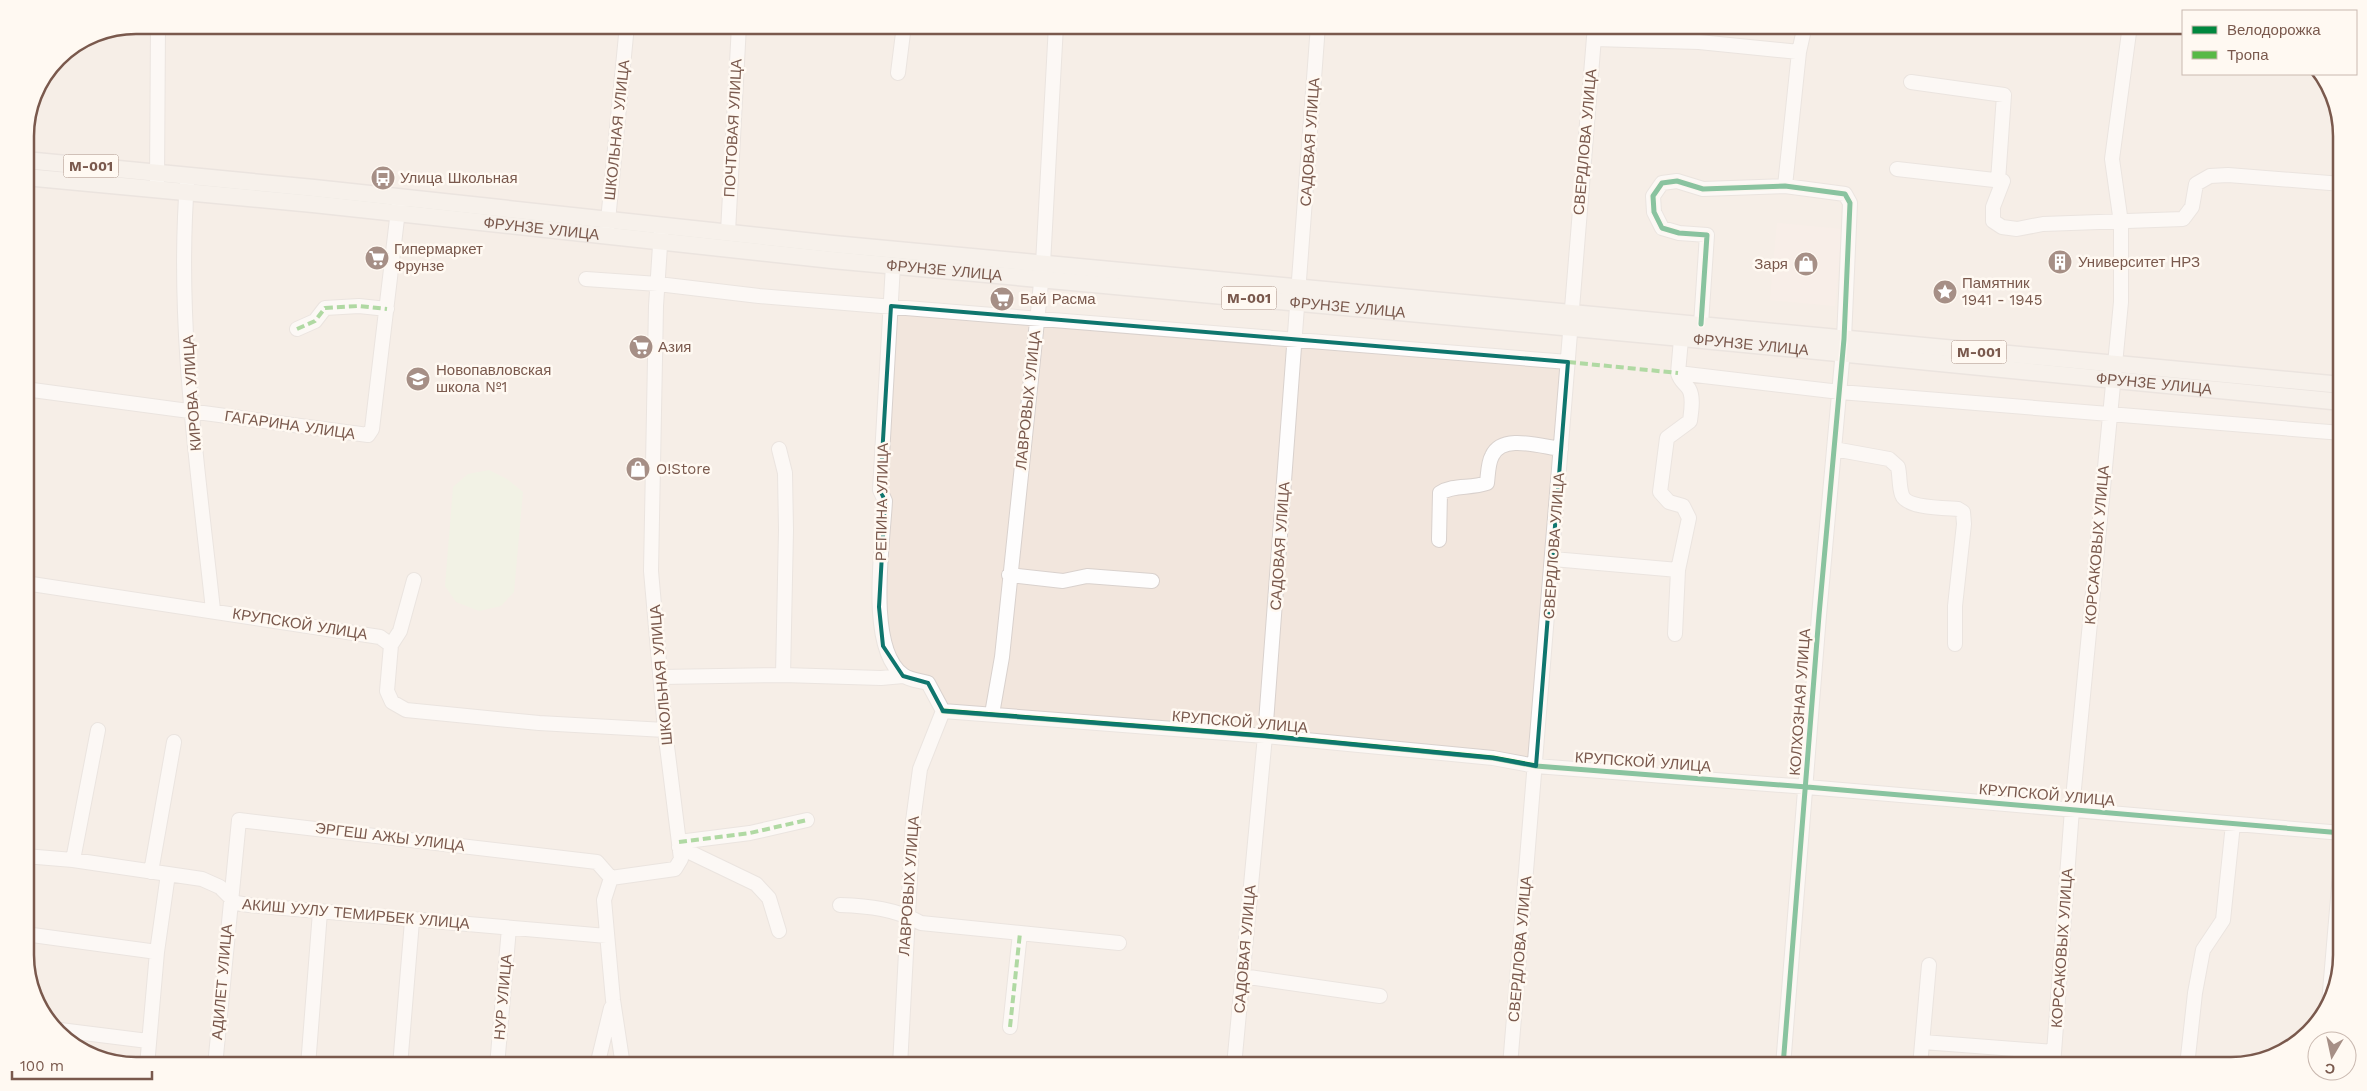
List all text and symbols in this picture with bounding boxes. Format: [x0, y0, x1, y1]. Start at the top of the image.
legend [2182, 10, 2357, 75]
text: Велодорожка [2227, 21, 2321, 39]
text: Тропа [2227, 46, 2269, 64]
street label: ПОЧТОВАЯ УЛИЦА [720, 58, 746, 198]
street label: ШКОЛЬНАЯ УЛИЦА [601, 59, 633, 201]
street label: СВЕРДЛОВА УЛИЦА [1570, 68, 1600, 216]
street label: САДОВАЯ УЛИЦА [1297, 77, 1323, 207]
road number: M-001 [64, 154, 118, 178]
bus stop icon: Улица Школьная [370, 165, 396, 191]
place label: Улица Школьная [400, 169, 518, 187]
street label: ФРУНЗЕ УЛИЦА [483, 213, 600, 244]
place label: Гипермаркет Фрунзе [394, 240, 483, 275]
supermarket icon: Гипермаркет Фрунзе [364, 245, 390, 271]
building icon: Университет НРЗ [2047, 249, 2073, 275]
shop icon: Заря [1793, 251, 1819, 277]
place label: Университет НРЗ [2078, 253, 2200, 271]
place label: Заря [1754, 255, 1788, 273]
street label: ФРУНЗЕ УЛИЦА [885, 256, 1003, 285]
place label: Памятник 1941 - 1945 [1962, 274, 2042, 309]
place icon: Памятник 1941 - 1945 [1932, 279, 1958, 305]
supermarket icon: Бай Расма [989, 286, 1015, 312]
road number: M-001 [1222, 286, 1276, 310]
place label: Бай Расма [1020, 290, 1096, 308]
street label: ФРУНЗЕ УЛИЦА [1289, 293, 1406, 322]
street label: ЛАВРОВЫХ УЛИЦА [1012, 329, 1044, 471]
street label: ФРУНЗЕ УЛИЦА [1692, 330, 1810, 359]
street label: КИРОВА УЛИЦА [179, 334, 205, 452]
supermarket icon: Азия [628, 334, 654, 360]
place label: Азия [658, 338, 691, 356]
road number: M-001 [1952, 341, 2006, 364]
place label: Новопавловская школа №1 [436, 361, 551, 396]
school or university icon: Новопавловская школа №1 [405, 366, 431, 392]
street label: ФРУНЗЕ УЛИЦА [2095, 369, 2213, 398]
street label: ГАГАРИНА УЛИЦА [224, 407, 356, 443]
street label: РЕПИНА УЛИЦА [872, 443, 892, 561]
shop icon: O!Store [625, 456, 651, 482]
place label: O!Store [656, 460, 711, 478]
street label: КОРСАКОВЫХ УЛИЦА [2081, 465, 2113, 625]
street label: СВЕРДЛОВА УЛИЦА [1540, 472, 1568, 620]
street label: САДОВАЯ УЛИЦА [1267, 481, 1293, 611]
street label: КРУПСКОЙ УЛИЦА [231, 604, 369, 644]
street label: ШКОЛЬНАЯ УЛИЦА [646, 604, 676, 746]
street label: КОЛХОЗНАЯ УЛИЦА [1786, 628, 1814, 776]
street label: КРУПСКОЙ УЛИЦА [1171, 707, 1309, 737]
street label: КРУПСКОЙ УЛИЦА [1574, 748, 1712, 776]
street label: КРУПСКОЙ УЛИЦА [1978, 780, 2116, 810]
street label: ЛАВРОВЫХ УЛИЦА [895, 815, 923, 957]
street label: ЭРГЕШ АЖЫ УЛИЦА [314, 819, 466, 855]
street label: КОРСАКОВЫХ УЛИЦА [2047, 868, 2077, 1028]
street label: СВЕРДЛОВА УЛИЦА [1505, 875, 1535, 1023]
street label: САДОВАЯ УЛИЦА [1230, 884, 1260, 1014]
street label: АКИШ УУЛУ ТЕМИРБЕК УЛИЦА [241, 895, 471, 933]
street label: АДИЛЕТ УЛИЦА [208, 923, 236, 1041]
street label: НУР УЛИЦА [490, 953, 516, 1041]
north arrow [2307, 1031, 2357, 1081]
scale bar [12, 1048, 152, 1080]
text: 100 m [20, 1057, 64, 1075]
text: С [2324, 1060, 2336, 1078]

